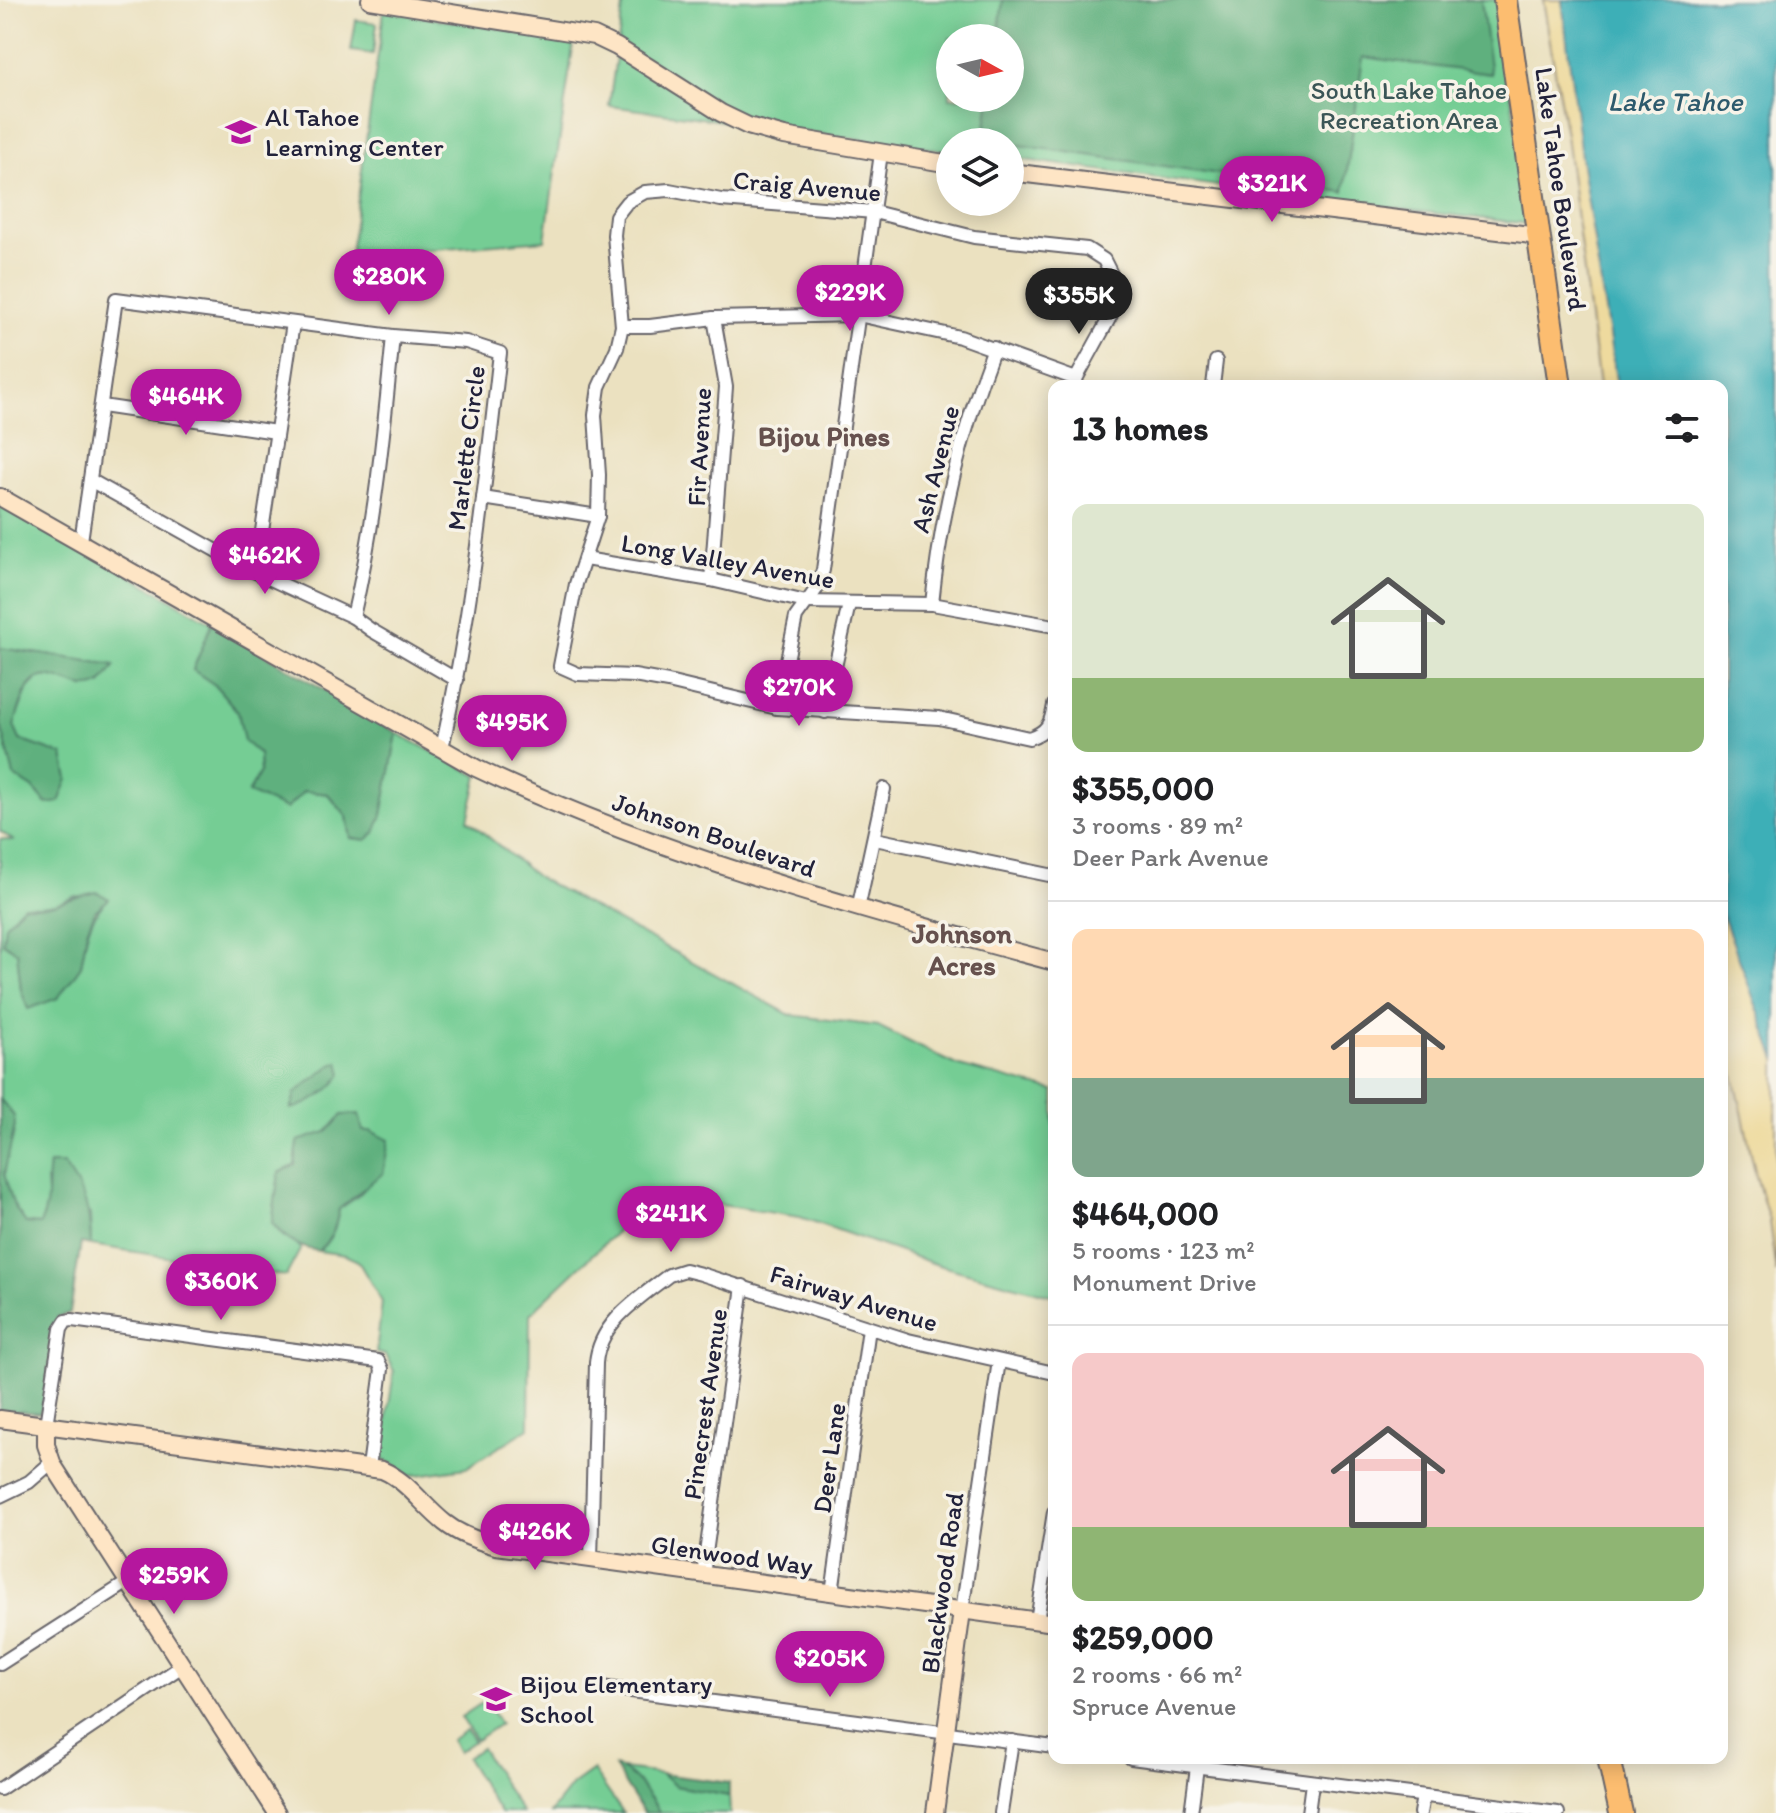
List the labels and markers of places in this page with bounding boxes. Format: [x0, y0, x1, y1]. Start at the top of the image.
place label: Al Tahoe Learning Center [265, 101, 444, 163]
school or university icon: Al Tahoe Learning Center [224, 115, 258, 149]
pin: $321K [1216, 156, 1328, 224]
pin: $280K [333, 249, 445, 317]
pin: $229K [794, 265, 906, 333]
pin: $355K [1023, 268, 1135, 336]
pin: $464K [130, 369, 242, 437]
pin: $462K [209, 528, 321, 596]
pin: $270K [743, 660, 855, 728]
pin: $495K [456, 695, 568, 763]
pin: $241K [615, 1186, 727, 1254]
pin: $360K [165, 1254, 277, 1322]
pin: $426K [479, 1504, 591, 1572]
pin: $259K [118, 1548, 230, 1616]
pin: $205K [774, 1631, 886, 1699]
place label: Bijou Elementary School [520, 1668, 712, 1730]
school or university icon: Bijou Elementary School [479, 1682, 513, 1716]

